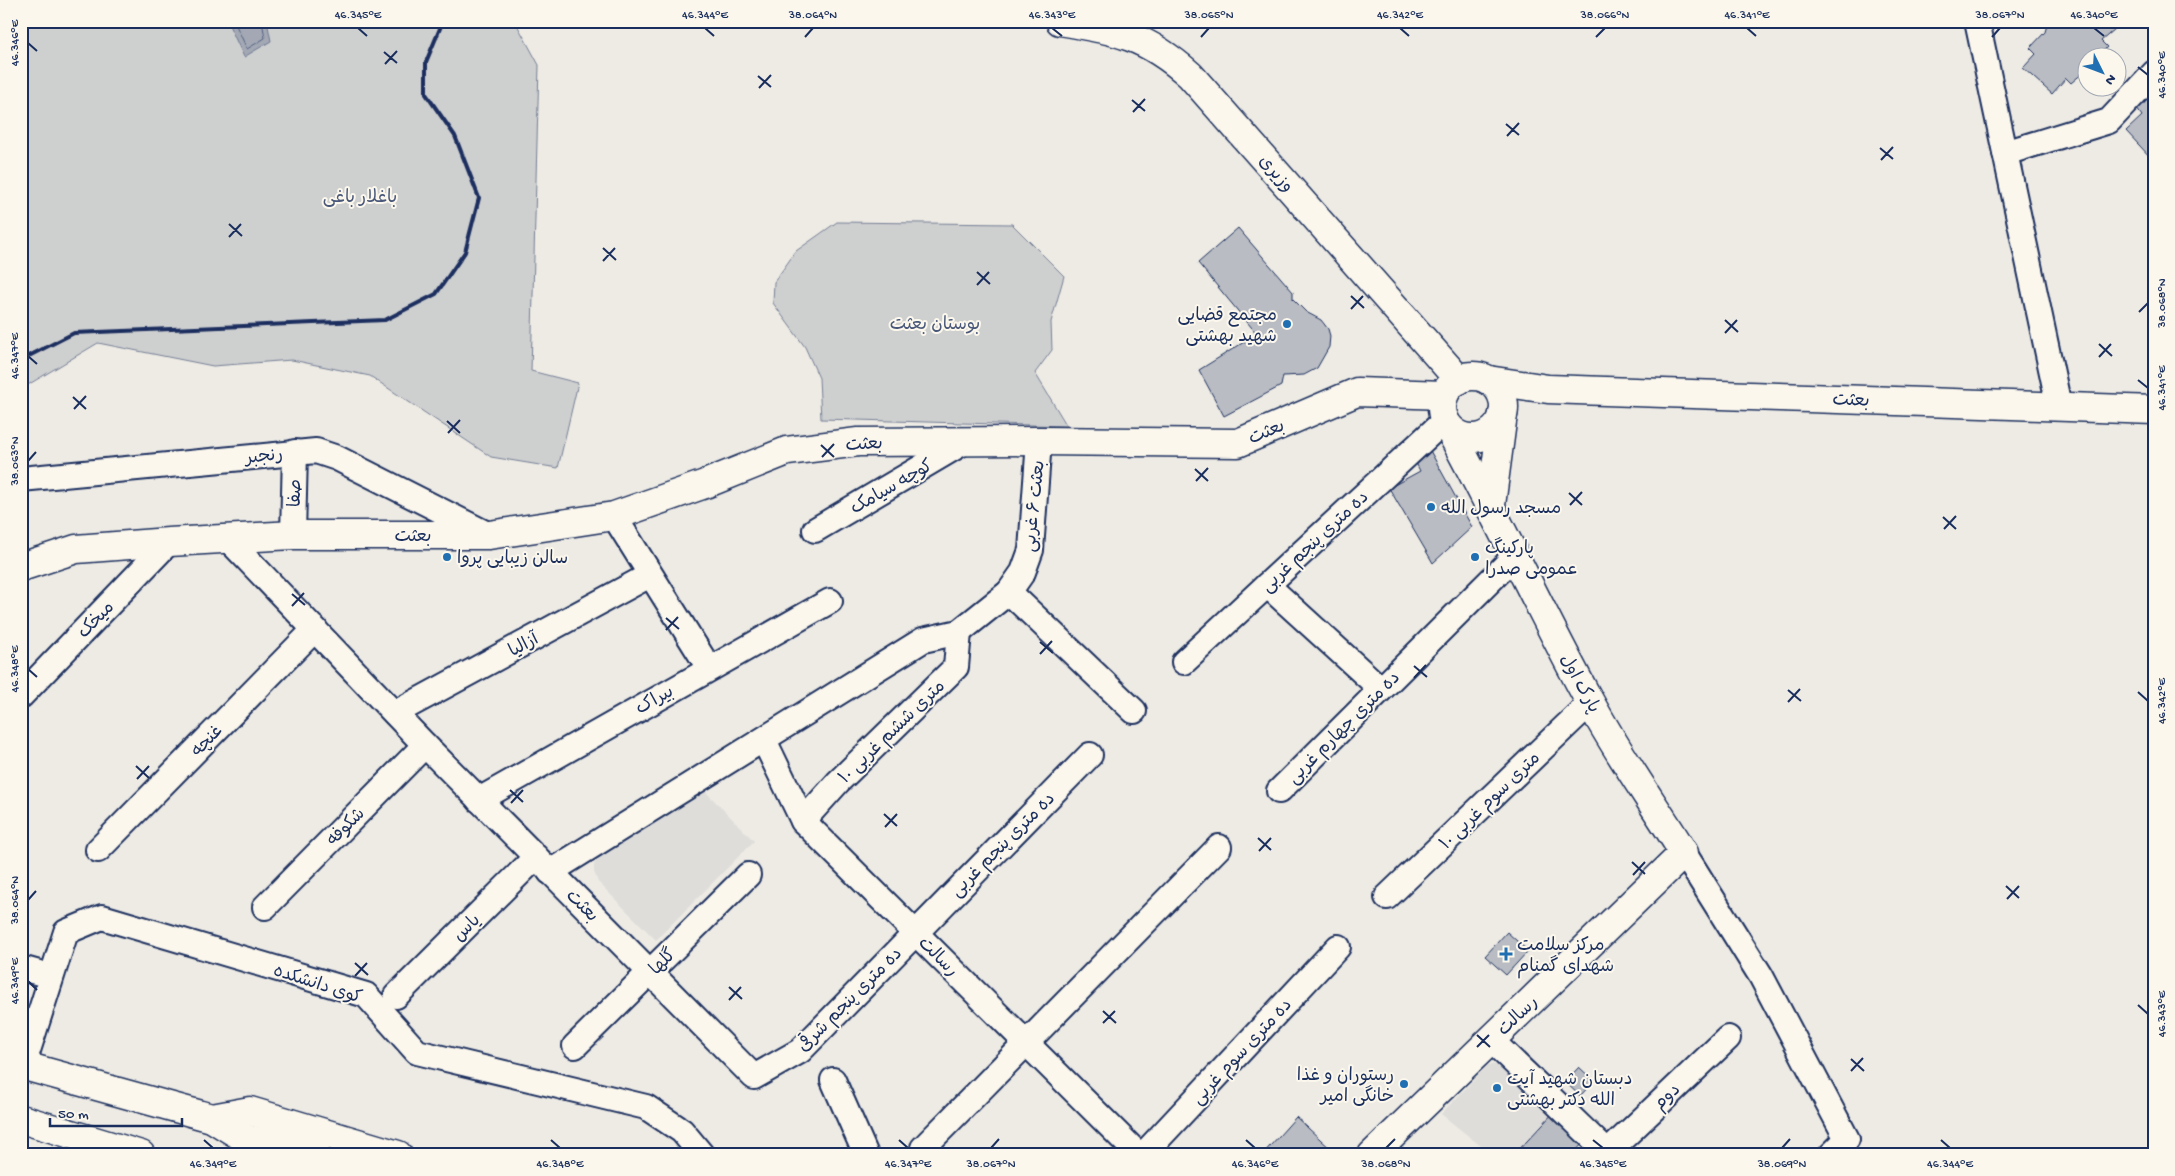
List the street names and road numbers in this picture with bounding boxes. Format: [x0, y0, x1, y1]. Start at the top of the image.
street label: وزیری [1253, 152, 1297, 198]
street label: بعثت [1832, 390, 1870, 413]
street label: بعثت [1246, 416, 1288, 450]
street label: بعثت [845, 434, 883, 457]
street label: رنجبر [242, 445, 284, 470]
street label: کوچه سیامک [847, 456, 937, 520]
street label: بعثت ۶ غربی [1020, 459, 1051, 553]
street label: صفا [286, 479, 307, 507]
street label: ده متری پنجم غربی [1258, 488, 1374, 599]
street label: بعثت [394, 527, 432, 548]
street label: میخک [74, 598, 119, 644]
street label: آزالیا [505, 628, 544, 663]
street label: پارک اول [1554, 651, 1604, 717]
street label: ده متری چهارم غربی [1284, 668, 1406, 790]
street label: ۱۰ متری ششم غربی [835, 677, 951, 790]
street label: بیراک [632, 682, 678, 720]
street label: غنچه [188, 721, 228, 762]
street label: ۱۰ متری سوم غربی [1436, 748, 1546, 856]
street label: ده متری پنجم غربی [947, 789, 1061, 903]
street label: شکوفه [323, 804, 370, 851]
street label: بعثت [561, 886, 602, 927]
street label: یاس [450, 911, 486, 947]
street label: رسالت [913, 933, 962, 982]
street label: ده متری پنجم شرقی [791, 941, 908, 1058]
street label: گلها [645, 944, 682, 980]
street label: کوی دانشکده [270, 961, 364, 1010]
street label: رسالت [1494, 992, 1543, 1041]
street label: ده متری سوم غربی [1188, 995, 1298, 1111]
street label: دوم [1650, 1080, 1686, 1116]

